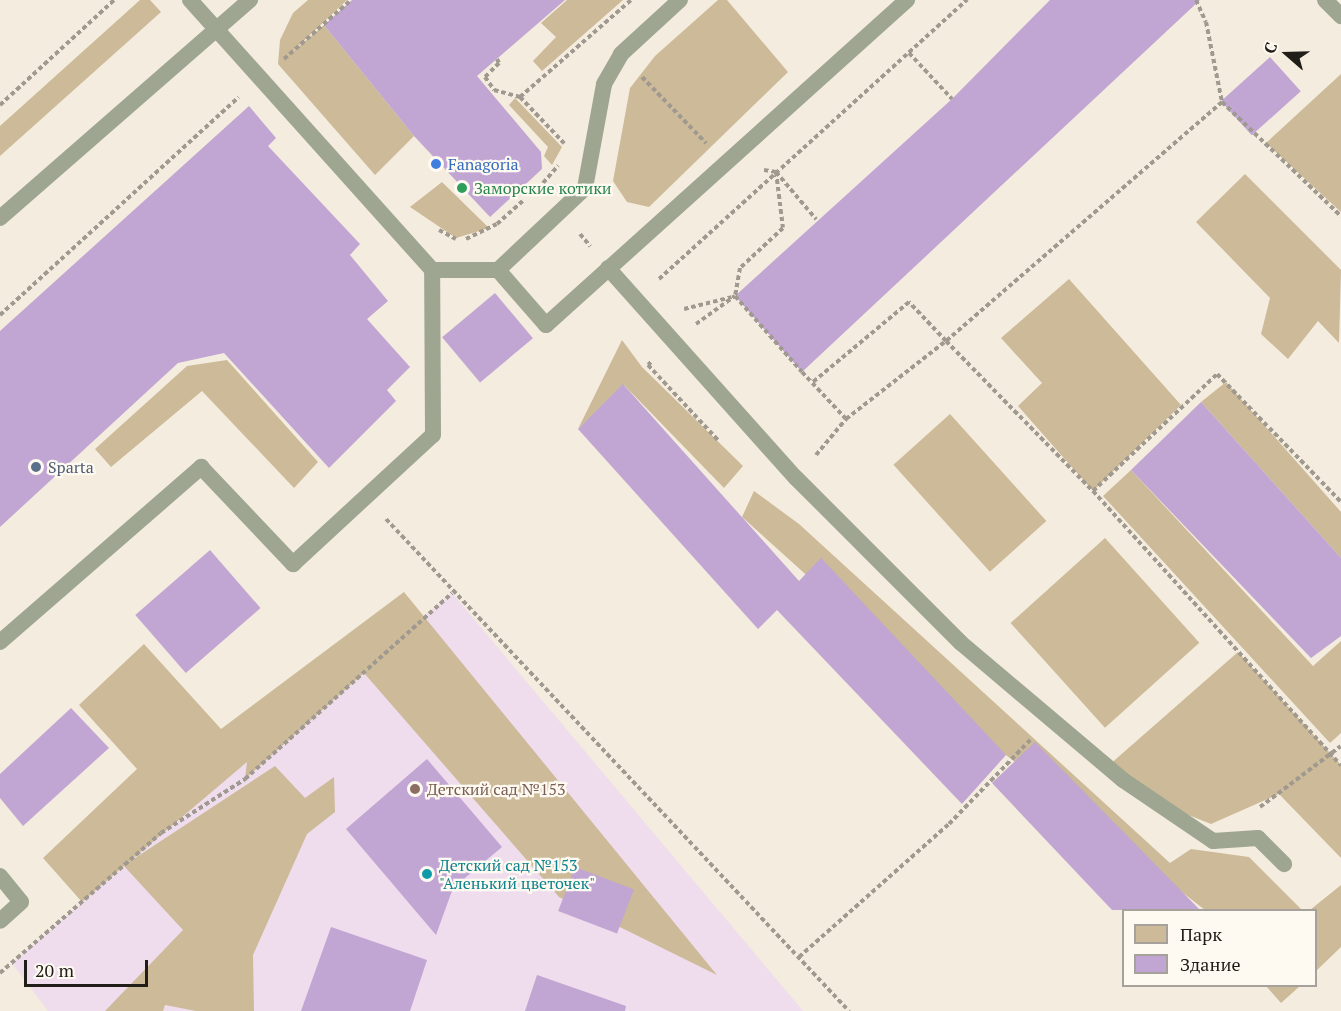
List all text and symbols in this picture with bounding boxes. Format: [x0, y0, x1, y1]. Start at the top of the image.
north arrow [1257, 24, 1317, 84]
text: С [1258, 39, 1282, 57]
place label: Fanagoria [448, 154, 519, 174]
marker: Fanagoria [429, 157, 443, 171]
place label: Заморские котики [474, 178, 612, 198]
marker: Заморские котики [455, 181, 469, 195]
place label: Sparta [48, 457, 94, 477]
marker: Sparta [29, 460, 43, 474]
place label: Детский сад №153 [427, 779, 565, 799]
marker: Детский сад №153 [408, 782, 422, 796]
place label: Детский сад №153 "Аленький цветочек" [439, 855, 595, 893]
marker: Детский сад №153 "Аленький цветочек" [420, 867, 434, 881]
legend [1122, 909, 1317, 987]
text: Парк [1180, 922, 1222, 946]
scale bar [27, 948, 152, 986]
text: Здание [1180, 952, 1240, 976]
text: 20 m [35, 958, 74, 982]

